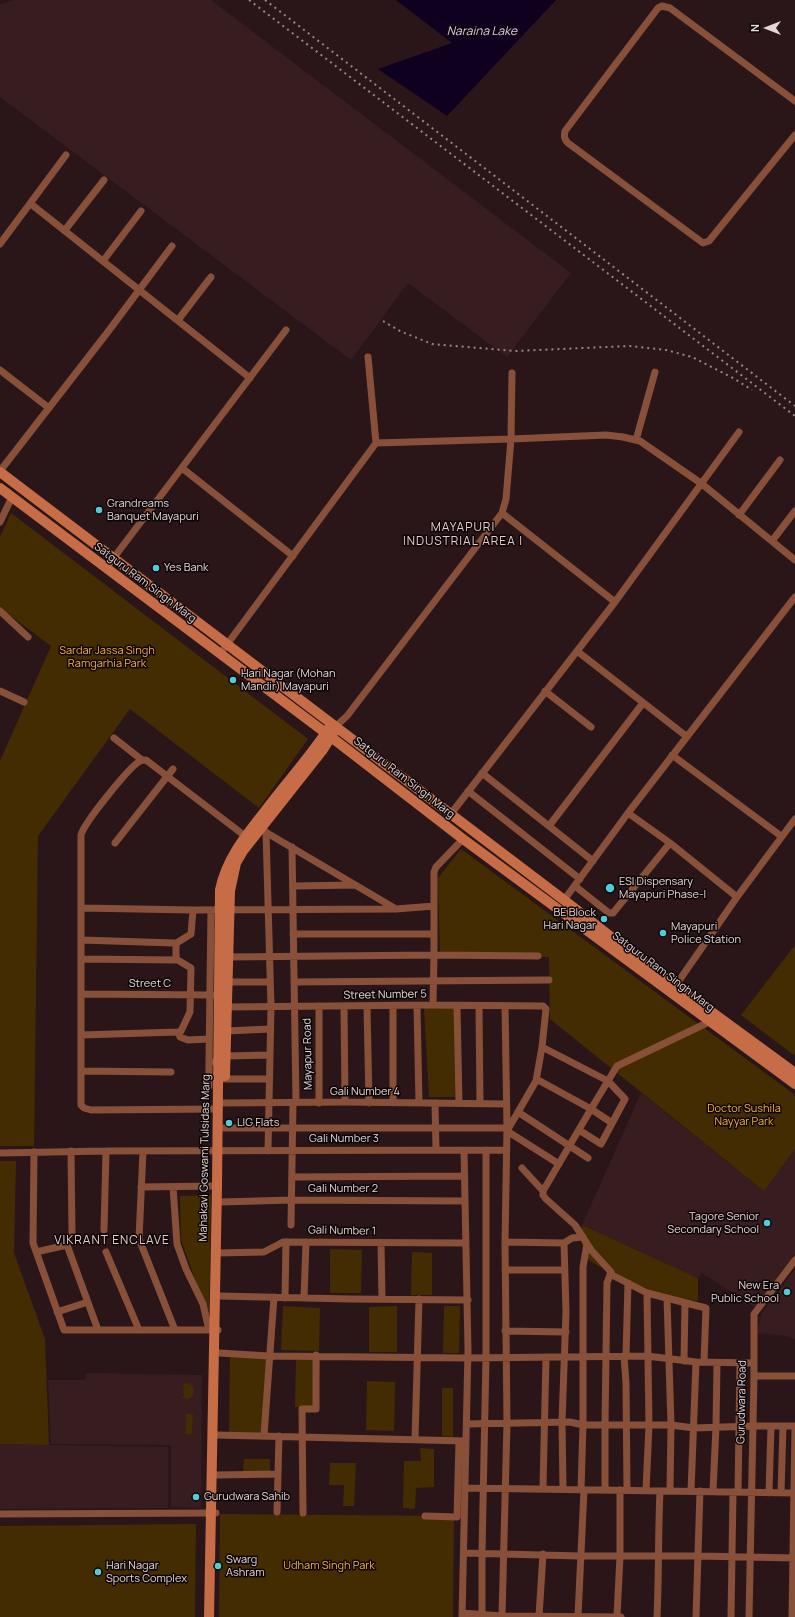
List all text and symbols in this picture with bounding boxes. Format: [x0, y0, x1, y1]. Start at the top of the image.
north arrow [747, 8, 787, 48]
text: N [747, 24, 762, 32]
water label: Naraina Lake [447, 25, 517, 39]
place label: Grandreams Banquet Mayapuri [107, 497, 199, 523]
marker: Grandreams Banquet Mayapuri [94, 505, 104, 515]
district label: MAYAPURI INDUSTRIAL AREA I [403, 521, 523, 549]
street label: Satguru Ram Singh Marg [91, 540, 199, 626]
place label: Yes Bank [164, 561, 208, 575]
marker: Yes Bank [151, 563, 161, 573]
park label: Sardar Jassa Singh Ramgarhia Park [59, 644, 155, 670]
place label: Hari Nagar (Mohan Mandir) Mayapuri [241, 667, 335, 693]
marker: Hari Nagar (Mohan Mandir) Mayapuri [228, 675, 238, 685]
street label: Satguru Ram Singh Marg [351, 735, 457, 821]
place label: ESI Dispensary Mayapuri Phase-I [619, 875, 706, 901]
marker: ESI Dispensary Mayapuri Phase-I [604, 882, 616, 894]
place label: BE Block Hari Nagar [543, 906, 596, 932]
marker: BE Block Hari Nagar [599, 914, 609, 924]
place label: Mayapuri Police Station [671, 920, 741, 946]
marker: Mayapuri Police Station [658, 928, 668, 938]
street label: Satguru Ram Singh Marg [609, 929, 717, 1015]
street label: Street C [129, 977, 171, 991]
street label: Street Number 5 [343, 988, 427, 1002]
street label: Mayapur Road [301, 1018, 315, 1090]
street label: Mahakavi Goswami Tulsidas Marg [197, 1074, 213, 1242]
street label: Gali Number 4 [330, 1085, 400, 1099]
park label: Doctor Sushila Nayyar Park [707, 1102, 781, 1128]
place label: LIG Flats [237, 1116, 280, 1130]
marker: LIG Flats [224, 1118, 234, 1128]
street label: Gali Number 3 [309, 1132, 379, 1146]
street label: Gali Number 2 [308, 1182, 378, 1196]
place label: Tagore Senior Secondary School [667, 1210, 759, 1236]
marker: Tagore Senior Secondary School [762, 1218, 772, 1228]
street label: Gali Number 1 [308, 1224, 376, 1238]
district label: VIKRANT ENCLAVE [54, 1234, 170, 1248]
place label: New Era Public School [711, 1279, 779, 1305]
marker: New Era Public School [782, 1287, 792, 1297]
street label: Gurudwara Road [735, 1360, 749, 1444]
place label: Gurudwara Sahib [204, 1490, 290, 1504]
marker: Gurudwara Sahib [191, 1492, 201, 1502]
place label: Swarg Ashram [226, 1553, 264, 1579]
place label: Hari Nagar Sports Complex [106, 1559, 187, 1585]
park label: Udham Singh Park [283, 1559, 375, 1573]
marker: Swarg Ashram [213, 1561, 223, 1571]
marker: Hari Nagar Sports Complex [93, 1567, 103, 1577]

